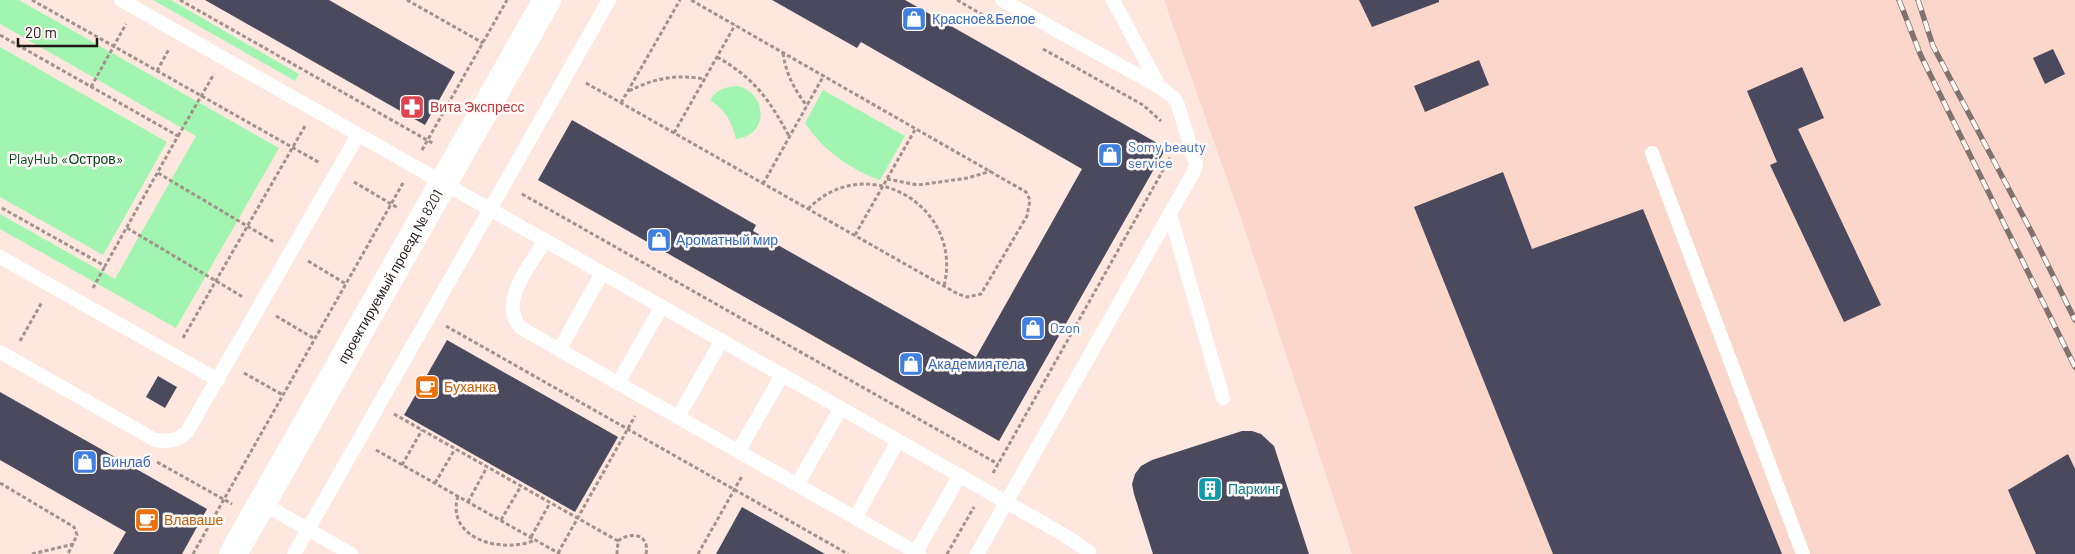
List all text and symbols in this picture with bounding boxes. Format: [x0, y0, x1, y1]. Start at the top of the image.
shop icon: Красное&Белое [901, 6, 927, 32]
place label: Красное&Белое [932, 10, 1036, 27]
scale bar [18, 15, 96, 47]
text: 20 m [25, 23, 57, 41]
pharmacy icon: Вита Экспресс [399, 94, 425, 120]
place label: Вита Экспресс [430, 98, 525, 115]
place label: Somy beauty service [1128, 138, 1206, 171]
shop icon: Somy beauty service [1097, 142, 1123, 168]
park label: PlayHub «Остров» [9, 150, 123, 167]
street label: проектируемый проезд № 8201 [334, 186, 446, 366]
shop icon: Ароматный мир [646, 227, 672, 253]
place label: Ароматный мир [676, 231, 778, 248]
shop icon: Ozon [1020, 315, 1046, 341]
place label: Ozon [1050, 319, 1080, 336]
shop icon: Академия тела [898, 351, 924, 377]
place label: Академия тела [928, 355, 1025, 372]
cafe icon: Буханка [414, 374, 440, 400]
place label: Буханка [444, 378, 497, 395]
shop icon: Винлаб [72, 449, 98, 475]
place label: Винлаб [102, 453, 151, 470]
building icon: Паркинг [1197, 476, 1223, 502]
place label: Паркинг [1228, 480, 1280, 497]
cafe icon: Влаваше [134, 507, 160, 533]
place label: Влаваше [164, 511, 224, 528]

